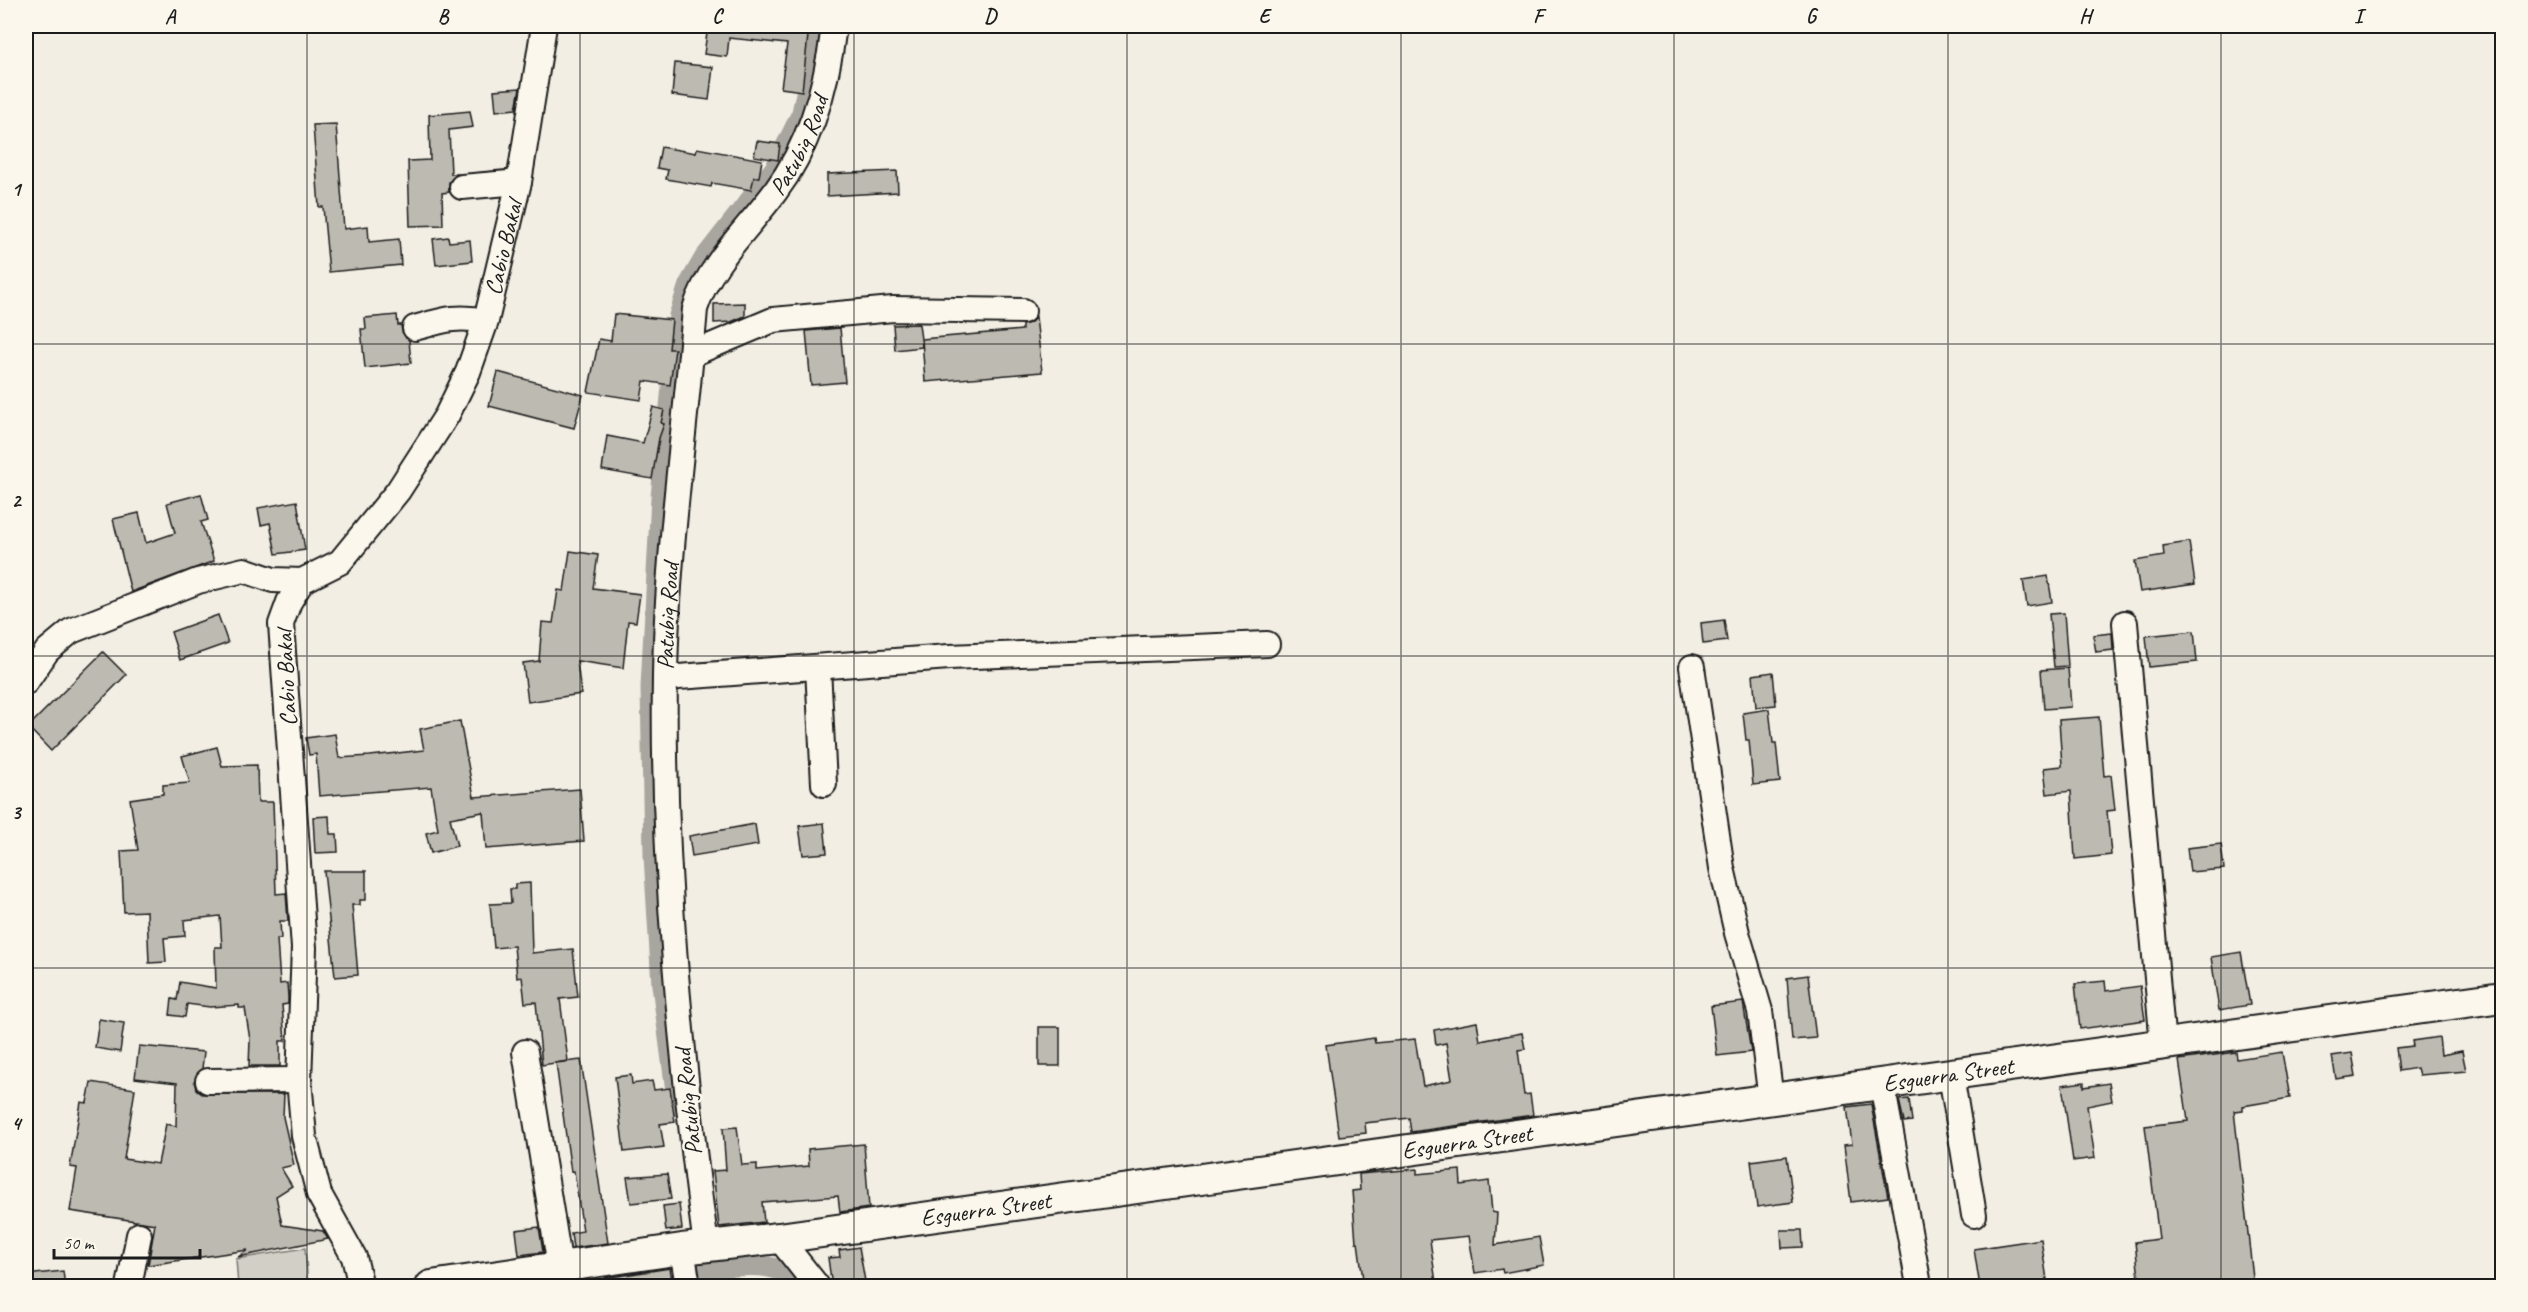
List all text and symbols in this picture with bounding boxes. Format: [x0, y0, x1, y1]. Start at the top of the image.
text: A [165, 4, 177, 29]
text: B [438, 4, 450, 29]
text: C [712, 4, 724, 29]
text: D [984, 4, 998, 29]
text: E [1259, 4, 1273, 29]
text: F [1533, 4, 1547, 29]
text: G [1806, 4, 1819, 29]
text: H [2079, 4, 2094, 29]
text: I [2354, 4, 2367, 29]
street label: Patubig Road [763, 89, 836, 201]
text: 1 [12, 177, 23, 202]
street label: Cabio Bakal [478, 193, 530, 298]
text: 2 [12, 488, 23, 513]
street label: Patubig Road [650, 558, 686, 670]
street label: Cabio Bakal [268, 625, 303, 727]
text: 3 [12, 800, 23, 825]
street label: Patubig Road [667, 1044, 709, 1157]
street label: Esguerra Street [1881, 1050, 2017, 1098]
text: 4 [12, 1111, 24, 1136]
street label: Esguerra Street [1400, 1118, 1536, 1166]
street label: Esguerra Street [919, 1185, 1055, 1233]
scale bar [54, 1222, 200, 1260]
text: 50 m [63, 1232, 96, 1254]

